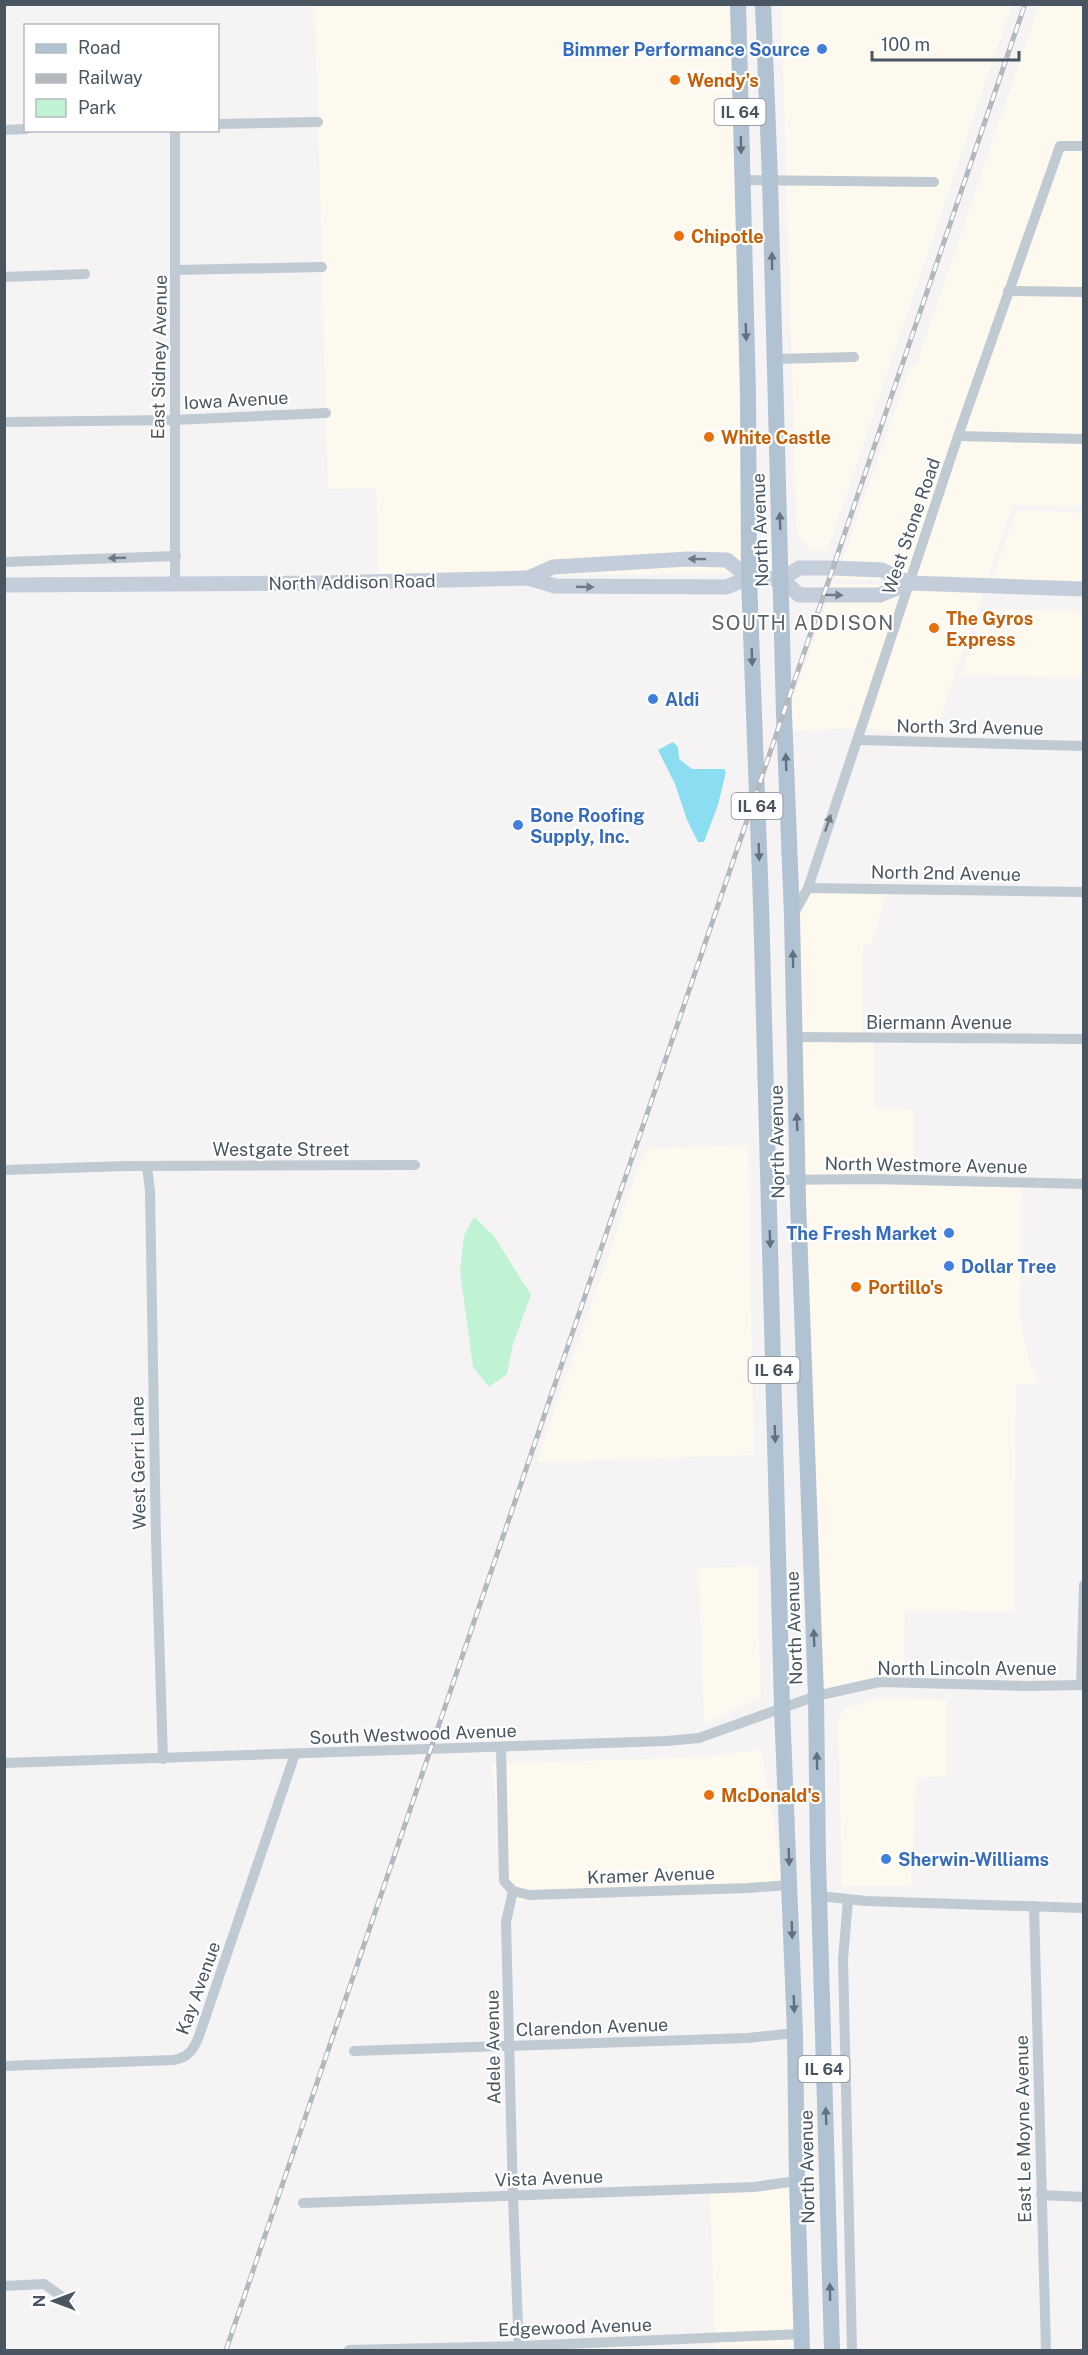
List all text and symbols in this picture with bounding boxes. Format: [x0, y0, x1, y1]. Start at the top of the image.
legend [24, 24, 219, 132]
scale bar [872, 24, 1019, 62]
text: 100 m [881, 34, 930, 55]
text: Road [78, 37, 121, 58]
place label: Bimmer Performance Source [562, 39, 810, 60]
marker: Bimmer Performance Source [815, 42, 829, 56]
text: Railway [78, 67, 143, 88]
place label: Wendy's [687, 70, 759, 91]
marker: Wendy's [668, 73, 682, 87]
text: Park [78, 97, 116, 118]
road number: IL 64 [714, 99, 766, 125]
one-way arrow [736, 135, 745, 154]
place label: Chipotle [691, 226, 764, 247]
marker: Chipotle [672, 229, 686, 243]
one-way arrow [767, 252, 777, 271]
street label: East Sidney Avenue [147, 274, 171, 440]
one-way arrow [742, 322, 751, 341]
street label: Iowa Avenue [183, 387, 289, 413]
place label: White Castle [721, 427, 831, 448]
marker: White Castle [702, 430, 716, 444]
street label: West Stone Road [878, 455, 944, 597]
street label: North Avenue [748, 473, 772, 587]
one-way arrow [775, 511, 784, 530]
one-way arrow [108, 553, 127, 563]
one-way arrow [688, 554, 707, 564]
street label: North Addison Road [268, 570, 436, 594]
one-way arrow [576, 582, 595, 592]
one-way arrow [825, 590, 844, 599]
place label: The Gyros Express [946, 608, 1033, 650]
district label: SOUTH ADDISON [711, 611, 895, 635]
marker: The Gyros Express [927, 621, 941, 635]
one-way arrow [747, 648, 756, 667]
place label: Aldi [665, 689, 699, 710]
marker: Aldi [646, 692, 660, 706]
street label: North 3rd Avenue [896, 715, 1044, 739]
one-way arrow [781, 753, 790, 772]
road number: IL 64 [732, 793, 783, 819]
place label: Bone Roofing Supply, Inc. [530, 805, 644, 847]
one-way arrow [824, 814, 834, 832]
marker: Bone Roofing Supply, Inc. [511, 818, 525, 832]
one-way arrow [754, 843, 763, 862]
street label: North 2nd Avenue [871, 861, 1021, 885]
one-way arrow [788, 950, 798, 969]
street label: Biermann Avenue [866, 1012, 1012, 1033]
street label: North Avenue [766, 1085, 788, 1199]
one-way arrow [792, 1113, 801, 1132]
street label: Westgate Street [213, 1139, 349, 1160]
street label: North Westmore Avenue [824, 1153, 1028, 1177]
place label: The Fresh Market [786, 1223, 937, 1244]
marker: The Fresh Market [942, 1226, 956, 1240]
one-way arrow [765, 1229, 775, 1248]
place label: Dollar Tree [961, 1256, 1056, 1277]
marker: Dollar Tree [942, 1259, 956, 1273]
place label: Portillo's [868, 1277, 943, 1298]
marker: Portillo's [849, 1280, 863, 1294]
road number: IL 64 [748, 1357, 800, 1383]
street label: West Gerri Lane [126, 1396, 150, 1530]
one-way arrow [771, 1424, 780, 1443]
street label: North Avenue [782, 1571, 806, 1685]
one-way arrow [810, 1628, 819, 1647]
street label: North Lincoln Avenue [877, 1658, 1057, 1679]
street label: South Westwood Avenue [309, 1720, 517, 1748]
one-way arrow [812, 1751, 822, 1770]
place label: McDonald's [721, 1785, 820, 1806]
marker: McDonald's [702, 1788, 716, 1802]
one-way arrow [784, 1847, 793, 1866]
place label: Sherwin-Williams [898, 1849, 1049, 1870]
marker: Sherwin-Williams [879, 1852, 893, 1866]
street label: Kramer Avenue [587, 1862, 715, 1888]
one-way arrow [787, 1920, 796, 1939]
street label: Kay Avenue [171, 1939, 225, 2037]
street label: Adele Avenue [482, 1989, 504, 2105]
one-way arrow [790, 1994, 799, 2013]
street label: Clarendon Avenue [515, 2014, 669, 2040]
street label: East Le Moyne Avenue [1011, 2035, 1035, 2223]
road number: IL 64 [798, 2056, 850, 2082]
one-way arrow [821, 2107, 830, 2126]
street label: North Avenue [796, 2110, 818, 2224]
street label: Vista Avenue [494, 2166, 604, 2190]
north arrow [24, 2271, 84, 2331]
one-way arrow [825, 2283, 835, 2302]
text: N [30, 2295, 49, 2307]
street label: Edgewood Avenue [498, 2314, 652, 2340]

